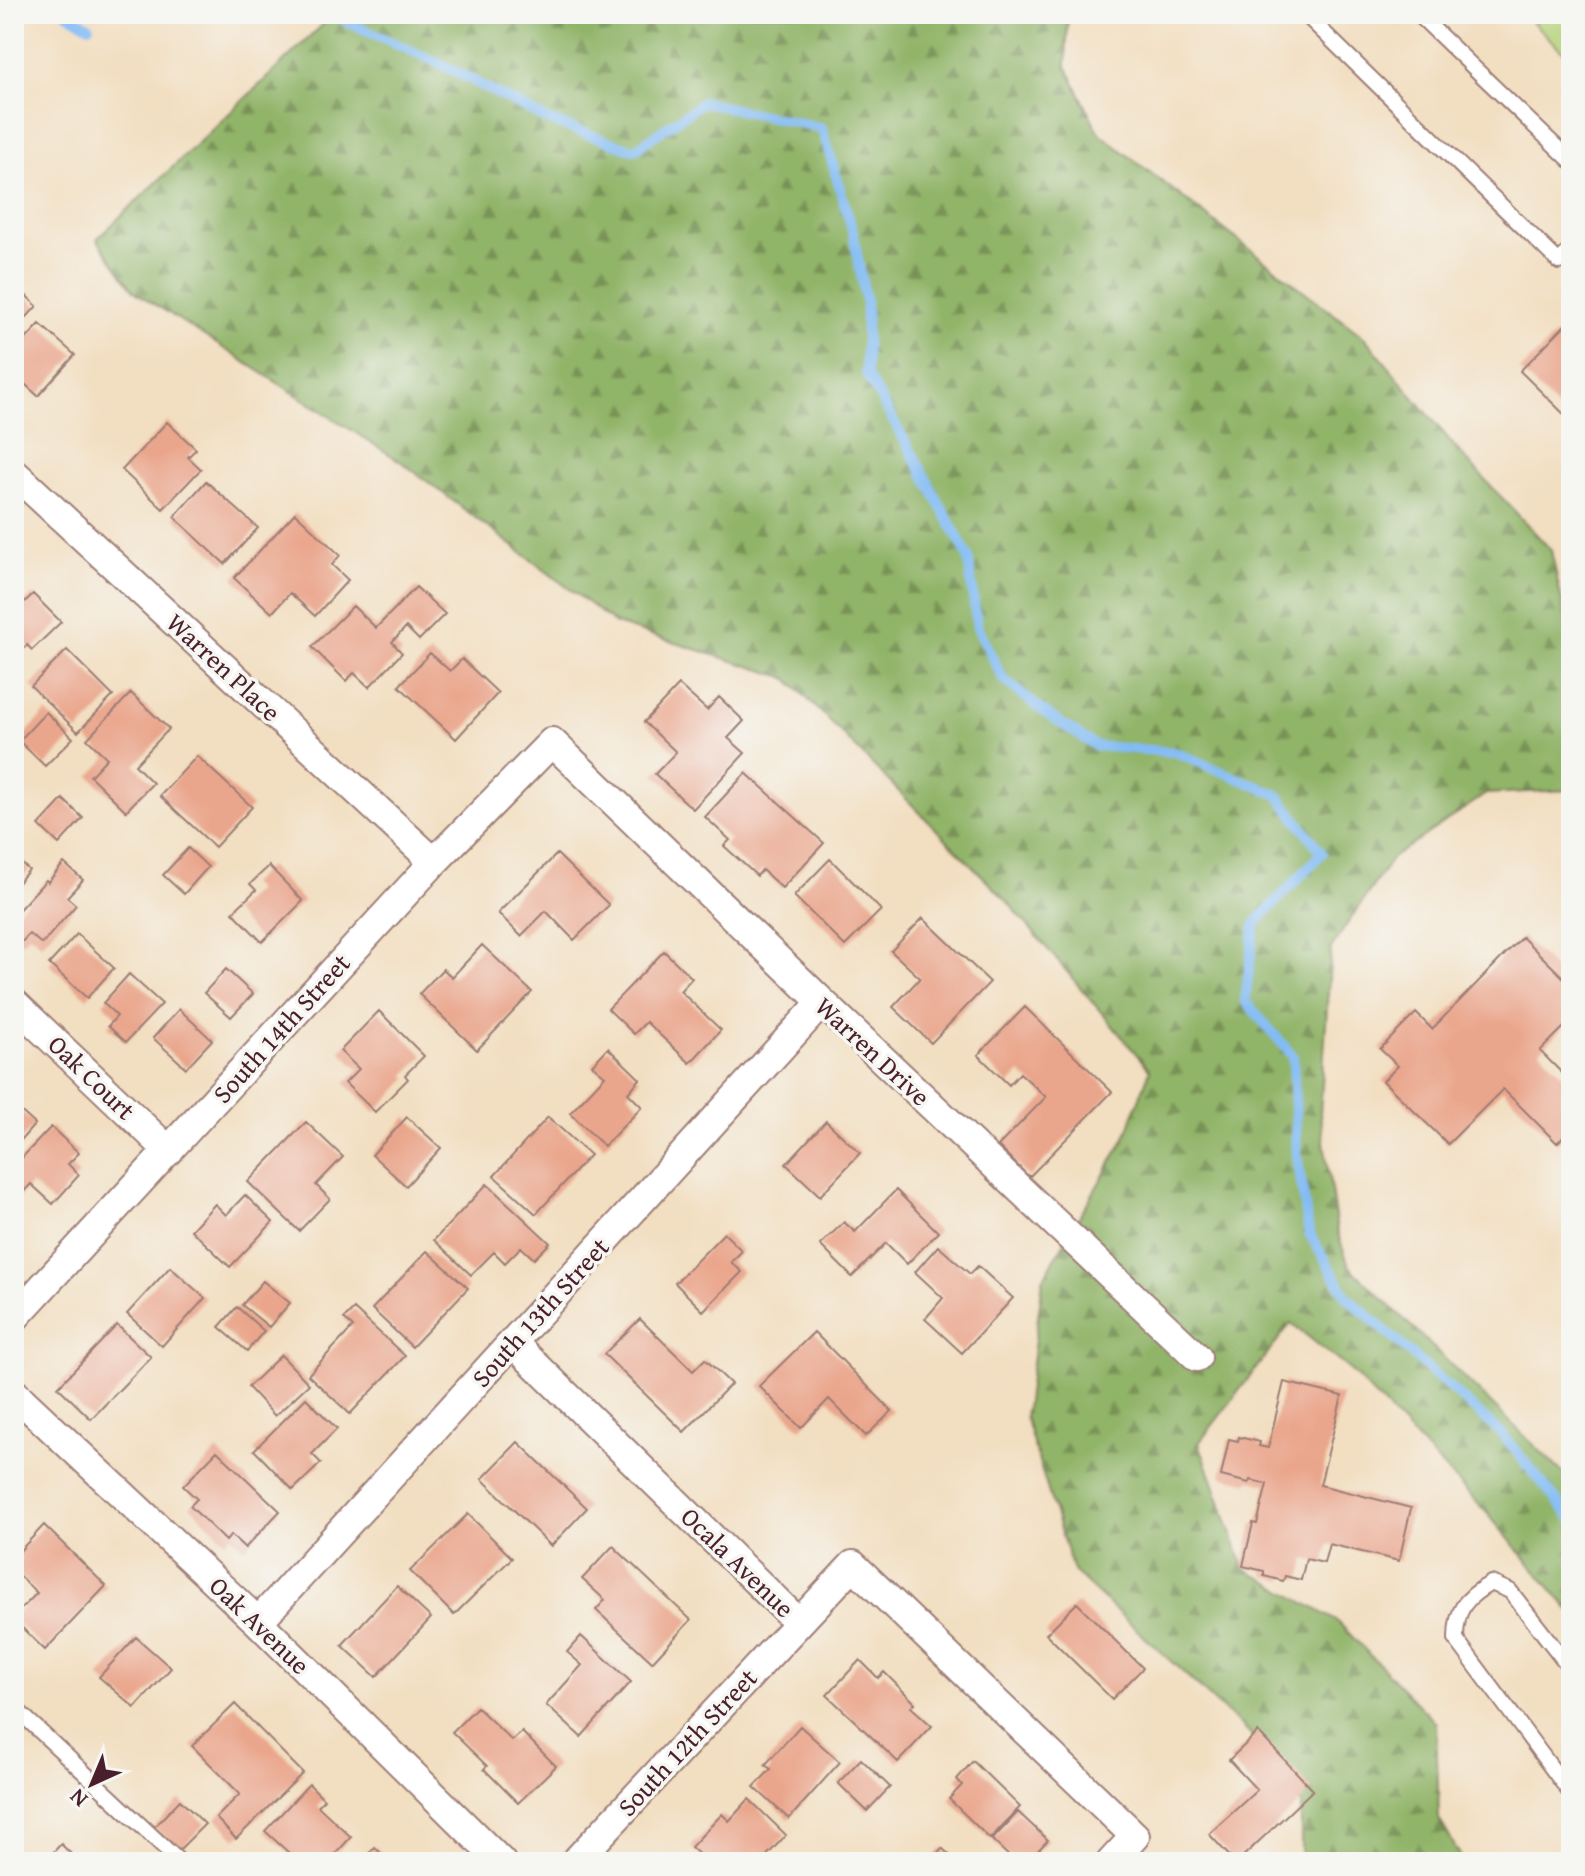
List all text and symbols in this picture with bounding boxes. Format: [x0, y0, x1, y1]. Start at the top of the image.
street label: Warren Place [158, 604, 290, 730]
street label: South 14th Street [203, 944, 359, 1112]
street label: Warren Drive [807, 987, 939, 1115]
street label: Oak Court [39, 1025, 145, 1129]
street label: South 13th Street [462, 1228, 618, 1396]
street label: Ocala Avenue [672, 1498, 804, 1626]
street label: Oak Avenue [201, 1567, 319, 1683]
street label: South 12th Street [608, 1659, 766, 1825]
north arrow [52, 1744, 132, 1824]
text: N [61, 1782, 95, 1815]

